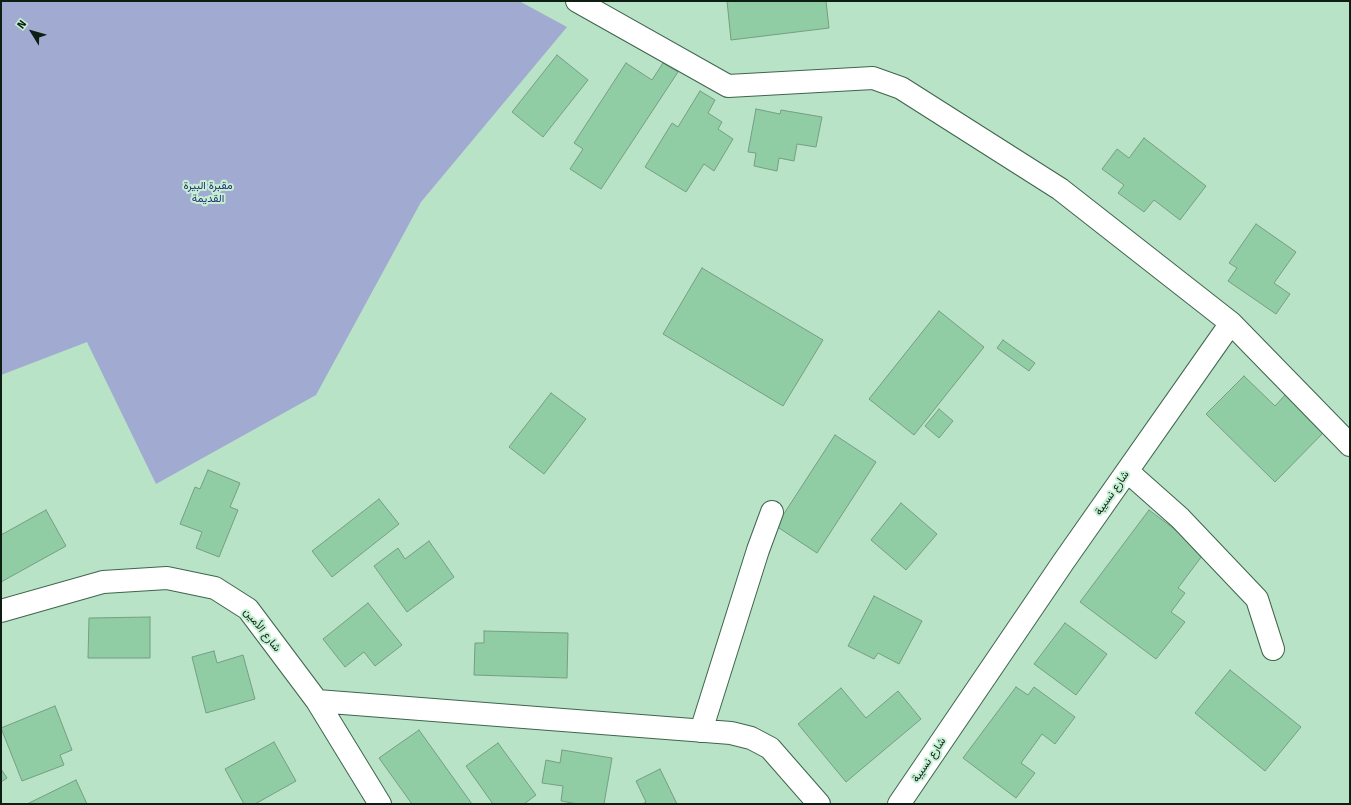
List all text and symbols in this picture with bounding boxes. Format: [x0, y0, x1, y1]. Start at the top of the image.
north arrow [12, 12, 52, 52]
text: N [15, 18, 29, 31]
park label: مقبرة البيرة القديمة [184, 179, 232, 205]
street label: شارع نسيبة [1092, 468, 1132, 518]
street label: شارع الأمين [241, 606, 283, 654]
street label: شارع نسيبة [909, 735, 949, 785]

